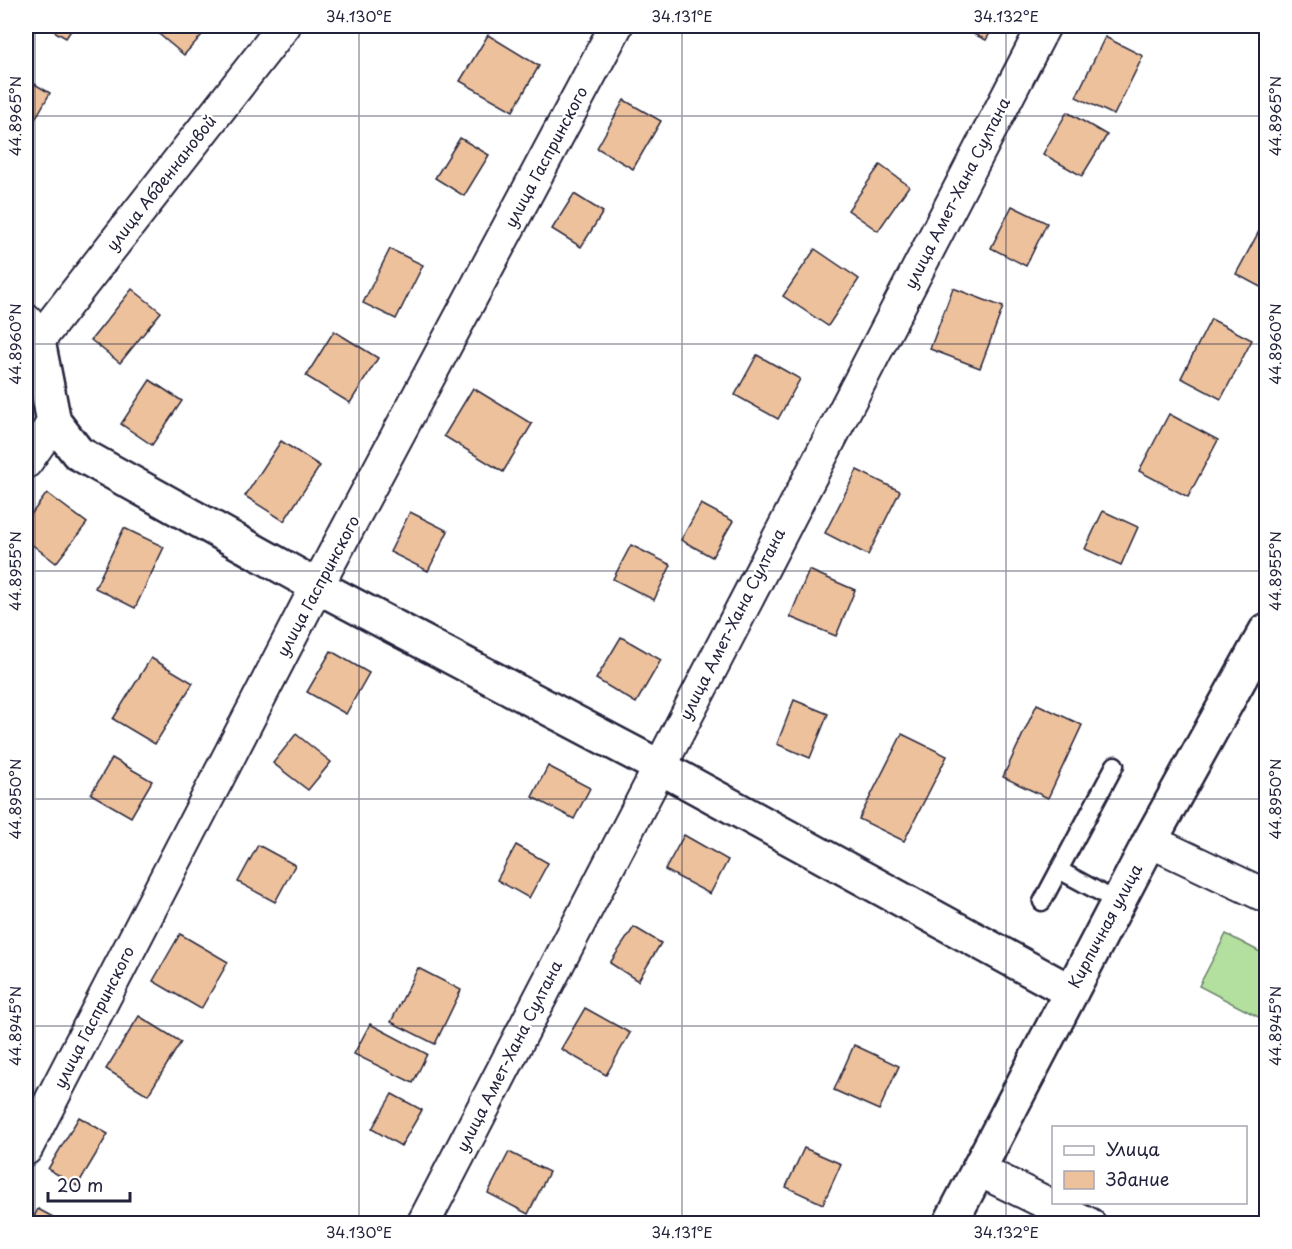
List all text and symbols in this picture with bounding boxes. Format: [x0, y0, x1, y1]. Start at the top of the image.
text: 34.130°E [326, 4, 392, 27]
text: 34.131°E [651, 4, 713, 27]
text: 34.132°E [973, 4, 1039, 27]
text: 44.8965°N [3, 76, 26, 156]
text: 44.8965°N [1263, 76, 1286, 156]
street label: улица Гаспринского [498, 82, 593, 231]
street label: улица Амет-Хана Султана [897, 93, 1015, 292]
street label: улица Абденнановой [100, 109, 221, 255]
text: 44.8960°N [3, 303, 26, 385]
text: 44.8960°N [1263, 303, 1286, 385]
street label: улица Гаспринского [270, 511, 365, 660]
street label: улица Амет-Хана Султана [672, 524, 790, 723]
text: 44.8955°N [3, 531, 26, 611]
text: 44.8955°N [1263, 531, 1286, 611]
text: 44.8950°N [3, 758, 26, 840]
text: 44.8950°N [1263, 758, 1286, 840]
street label: Кирпичная улица [1061, 859, 1147, 992]
street label: улица Гаспринского [47, 941, 139, 1092]
street label: улица Амет-Хана Султана [449, 956, 567, 1155]
text: 44.8945°N [3, 986, 26, 1066]
text: 44.8945°N [1263, 986, 1286, 1066]
legend [1052, 1126, 1247, 1204]
text: Улица [1106, 1135, 1160, 1162]
scale bar [48, 1165, 130, 1203]
text: Здание [1106, 1165, 1169, 1192]
text: 20 m [57, 1171, 103, 1198]
text: 34.130°E [326, 1220, 392, 1243]
text: 34.131°E [651, 1220, 713, 1243]
text: 34.132°E [973, 1220, 1039, 1243]

